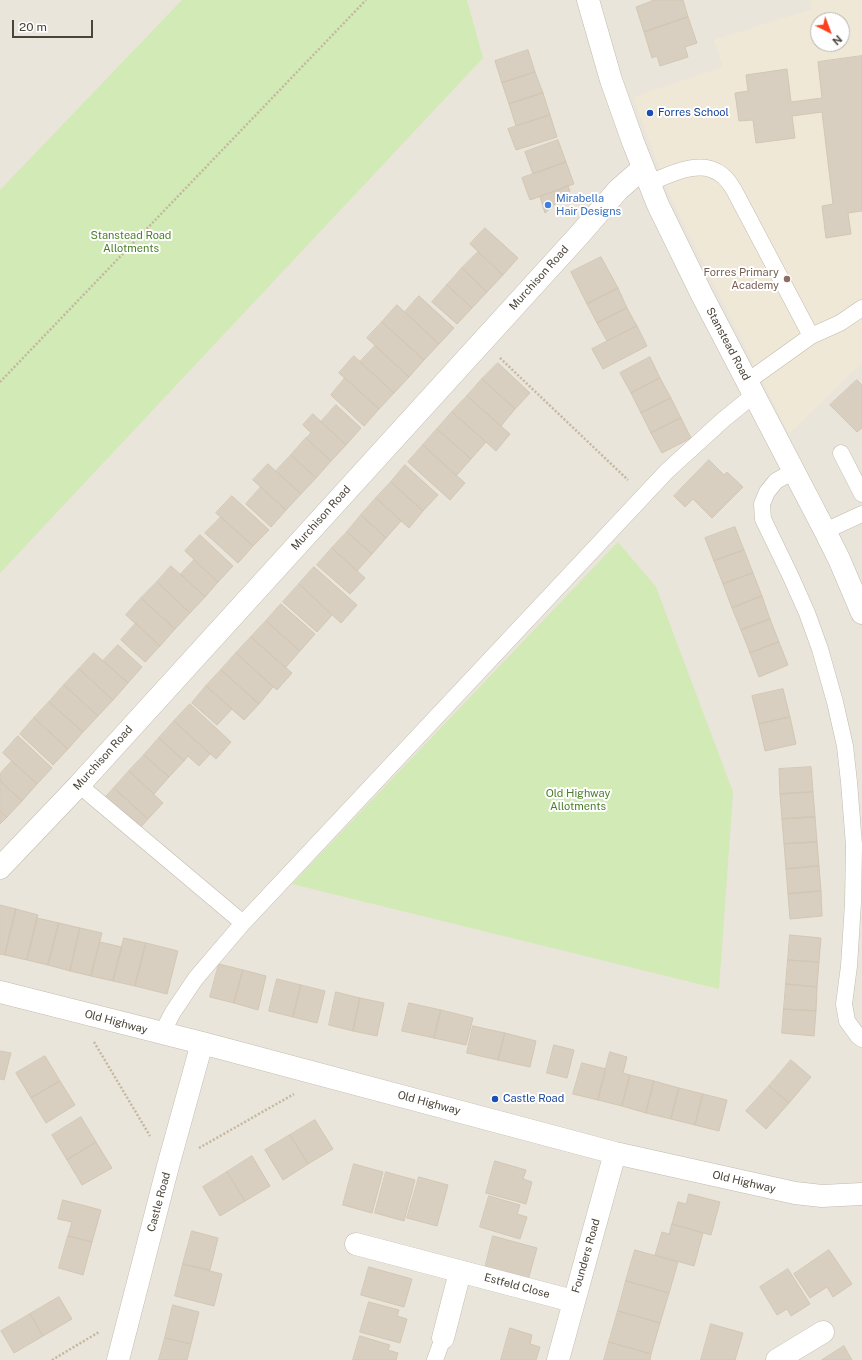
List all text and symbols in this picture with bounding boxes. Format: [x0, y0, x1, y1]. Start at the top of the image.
scale bar [14, 12, 95, 38]
north arrow [810, 12, 850, 52]
text: 20 m [19, 20, 47, 34]
text: N [830, 33, 845, 48]
place label: Forres School [658, 106, 729, 120]
marker: Forres School [645, 108, 655, 118]
place label: Mirabella Hair Designs [556, 192, 621, 218]
marker: Mirabella Hair Designs [543, 200, 553, 210]
park label: Stanstead Road Allotments [91, 229, 171, 255]
street label: Murchison Road [507, 243, 571, 313]
place label: Forres Primary Academy [703, 266, 779, 292]
marker: Forres Primary Academy [782, 274, 792, 284]
street label: Stanstead Road [703, 305, 753, 383]
street label: Murchison Road [289, 483, 353, 553]
street label: Murchison Road [71, 723, 135, 793]
park label: Old Highway Allotments [546, 787, 610, 813]
street label: Old Highway [83, 1007, 149, 1037]
street label: Old Highway [396, 1088, 462, 1118]
place label: Castle Road [503, 1092, 564, 1106]
marker: Castle Road [490, 1094, 500, 1104]
street label: Old Highway [711, 1168, 777, 1196]
street label: Castle Road [145, 1171, 173, 1233]
street label: Founders Road [569, 1217, 603, 1295]
street label: Estfeld Close [483, 1271, 551, 1301]

